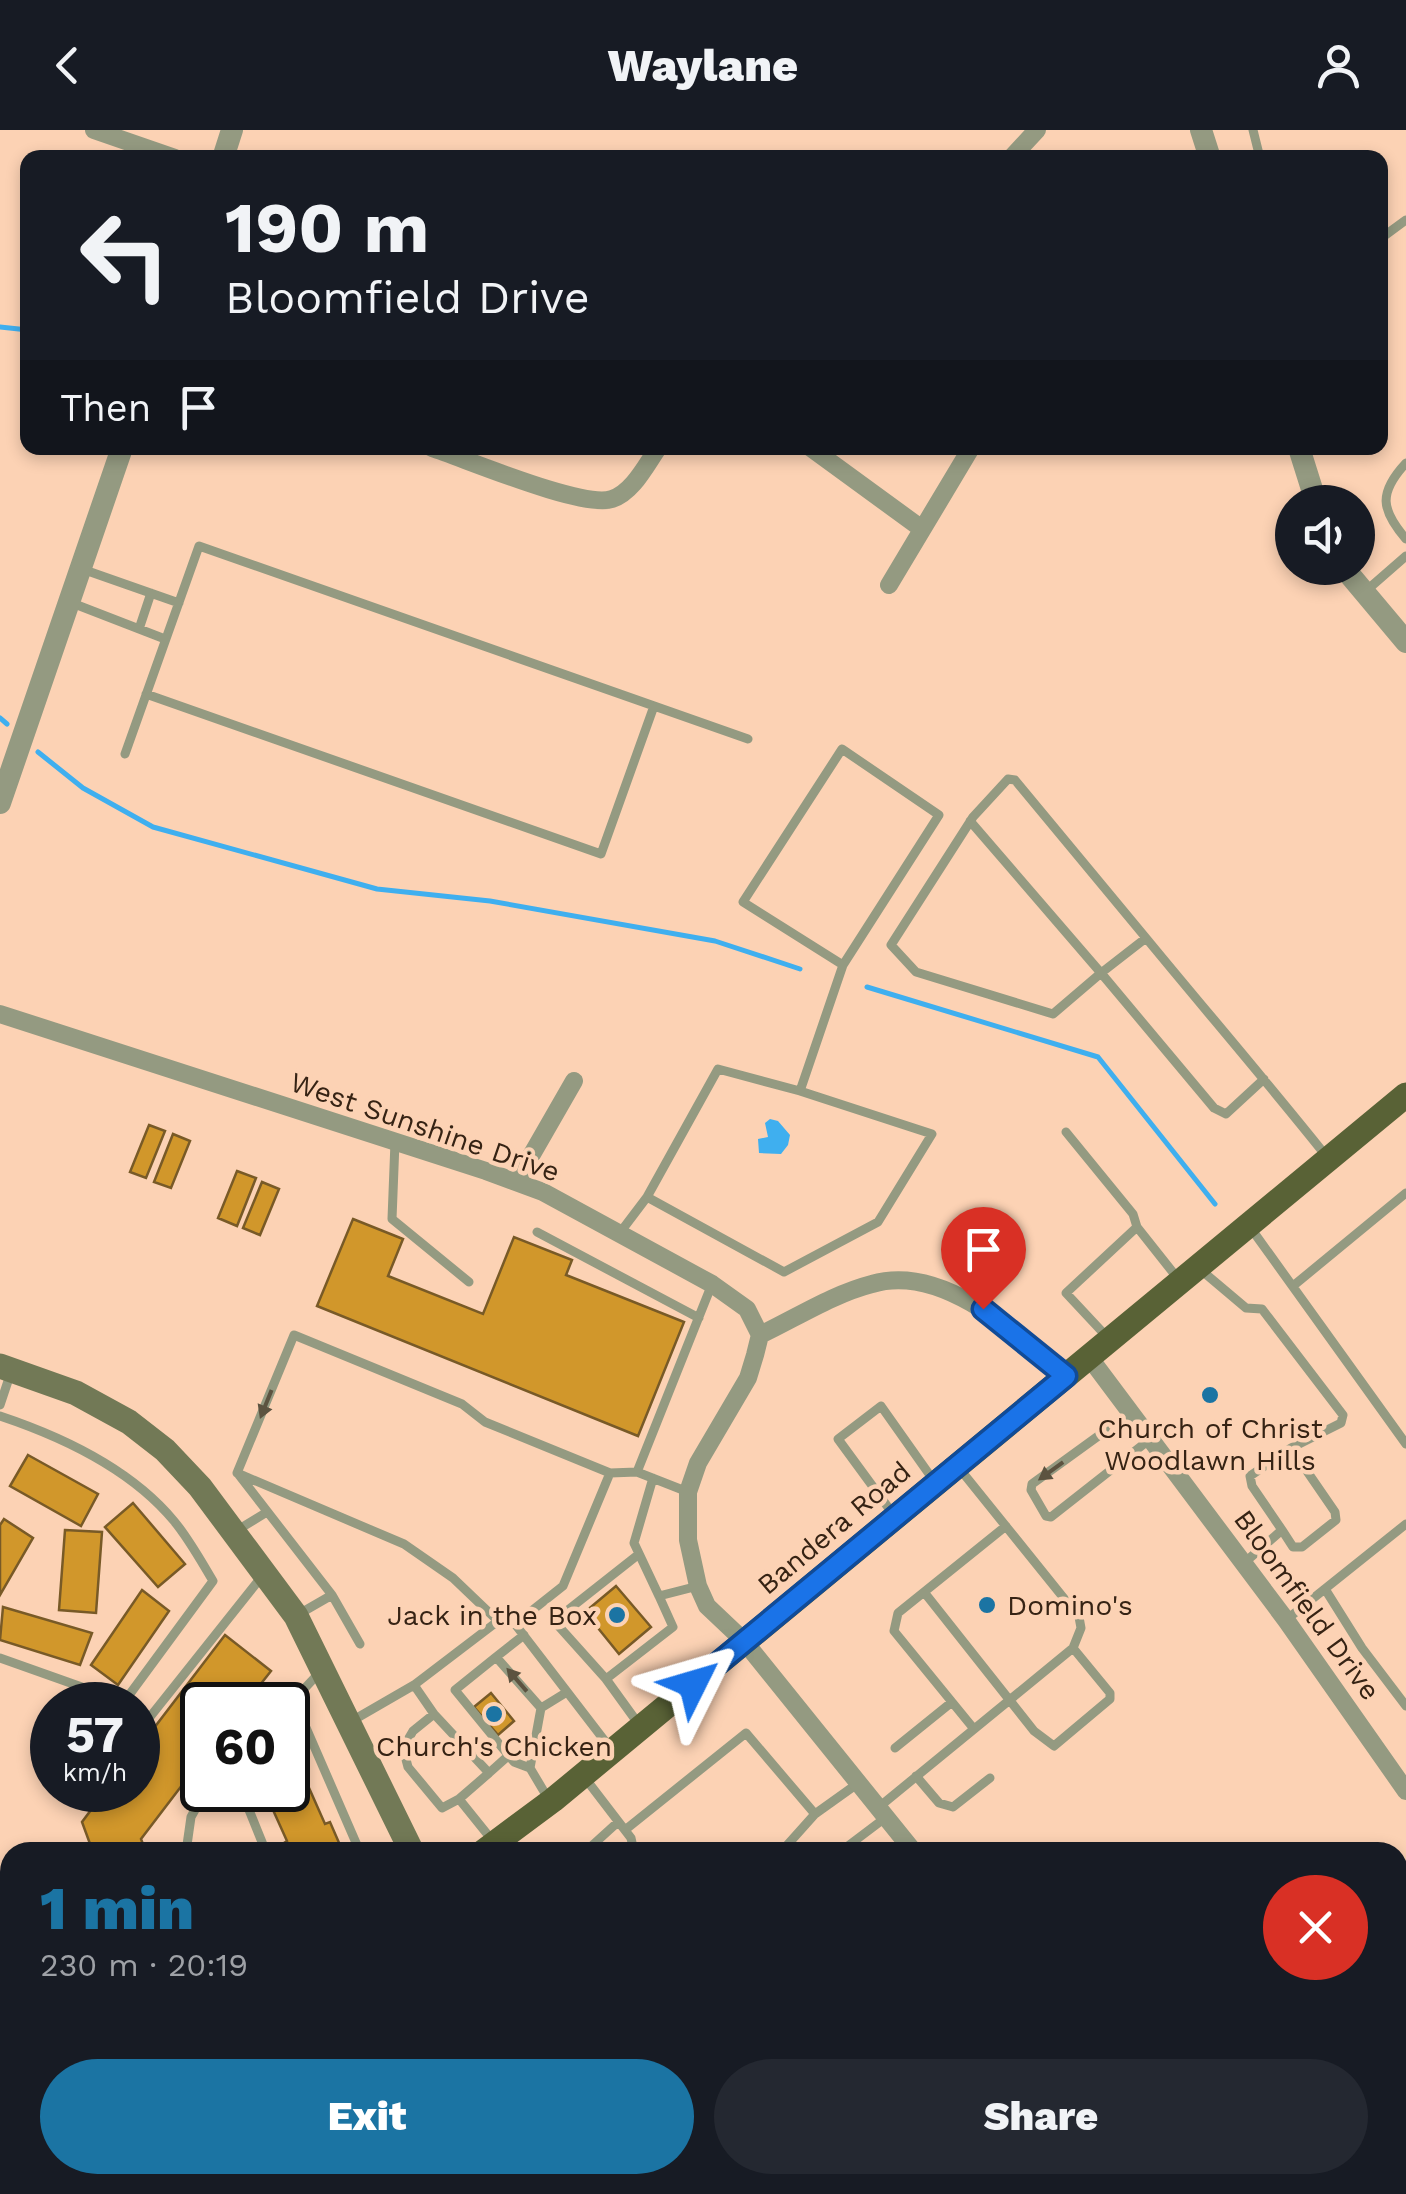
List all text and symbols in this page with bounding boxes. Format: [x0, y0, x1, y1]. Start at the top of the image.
icon: back [40, 38, 95, 93]
icon: person [1311, 38, 1366, 93]
text: Waylane [608, 39, 798, 92]
text: 190 m [225, 187, 429, 269]
icon: left [60, 190, 190, 320]
text: Bloomfield Drive [225, 271, 590, 324]
icon: arrive [171, 380, 226, 435]
text: Then [60, 386, 151, 430]
map controls [1275, 485, 1375, 585]
button: sound [1275, 485, 1375, 585]
street label: West Sunshine Drive [286, 1065, 564, 1189]
pin [941, 1207, 1026, 1310]
icon: arrive [956, 1222, 1011, 1277]
marker: Church of Christ Woodlawn Hills [1199, 1384, 1221, 1406]
one-way arrow [257, 1389, 273, 1419]
place label: Church of Christ Woodlawn Hills [1097, 1412, 1323, 1477]
street label: Bandera Road [751, 1455, 917, 1601]
one-way arrow [1038, 1460, 1064, 1480]
street label: Bloomfield Drive [1227, 1504, 1387, 1706]
place label: Domino's [1007, 1589, 1133, 1622]
marker: Domino's [976, 1594, 998, 1616]
place label: Jack in the Box [387, 1599, 597, 1632]
marker: Jack in the Box [606, 1604, 628, 1626]
position arrow [641, 1632, 745, 1736]
one-way arrow [506, 1668, 528, 1693]
speed limit sign: 60 [180, 1682, 310, 1812]
marker: Church's Chicken [483, 1703, 505, 1725]
text: 57 [66, 1705, 124, 1764]
place label: Church's Chicken [376, 1730, 612, 1763]
text: km/h [63, 1758, 127, 1787]
text: 1 min [40, 1873, 194, 1944]
button: close [1263, 1875, 1368, 1980]
text: 230 m · 20:19 [40, 1946, 248, 1984]
button: Exit [40, 2059, 694, 2174]
button: Share [714, 2059, 1368, 2174]

